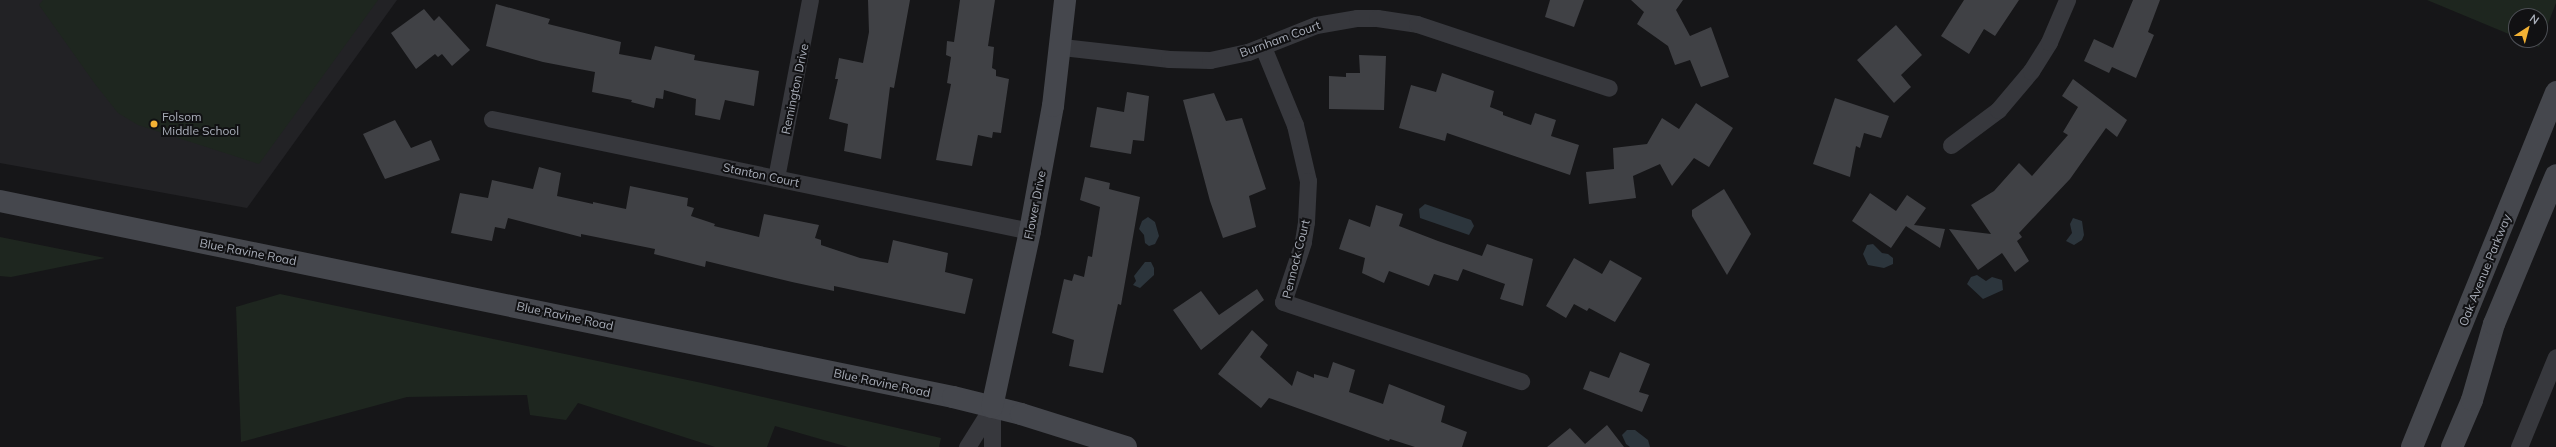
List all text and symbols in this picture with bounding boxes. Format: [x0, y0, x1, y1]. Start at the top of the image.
north arrow [2508, 8, 2548, 48]
text: N [2527, 11, 2542, 27]
street label: Burnham Court [1238, 18, 1322, 60]
street label: Remington Drive [778, 42, 812, 136]
place label: Folsom Middle School [162, 110, 239, 138]
marker: Folsom Middle School [149, 119, 159, 129]
street label: Stanton Court [722, 160, 800, 190]
street label: Flower Drive [1021, 169, 1049, 241]
street label: Oak Avenue Parkway [2456, 212, 2514, 328]
street label: Pennock Court [1279, 218, 1313, 300]
street label: Blue Ravine Road [198, 236, 298, 268]
street label: Blue Ravine Road [515, 299, 615, 333]
street label: Blue Ravine Road [832, 366, 932, 400]

